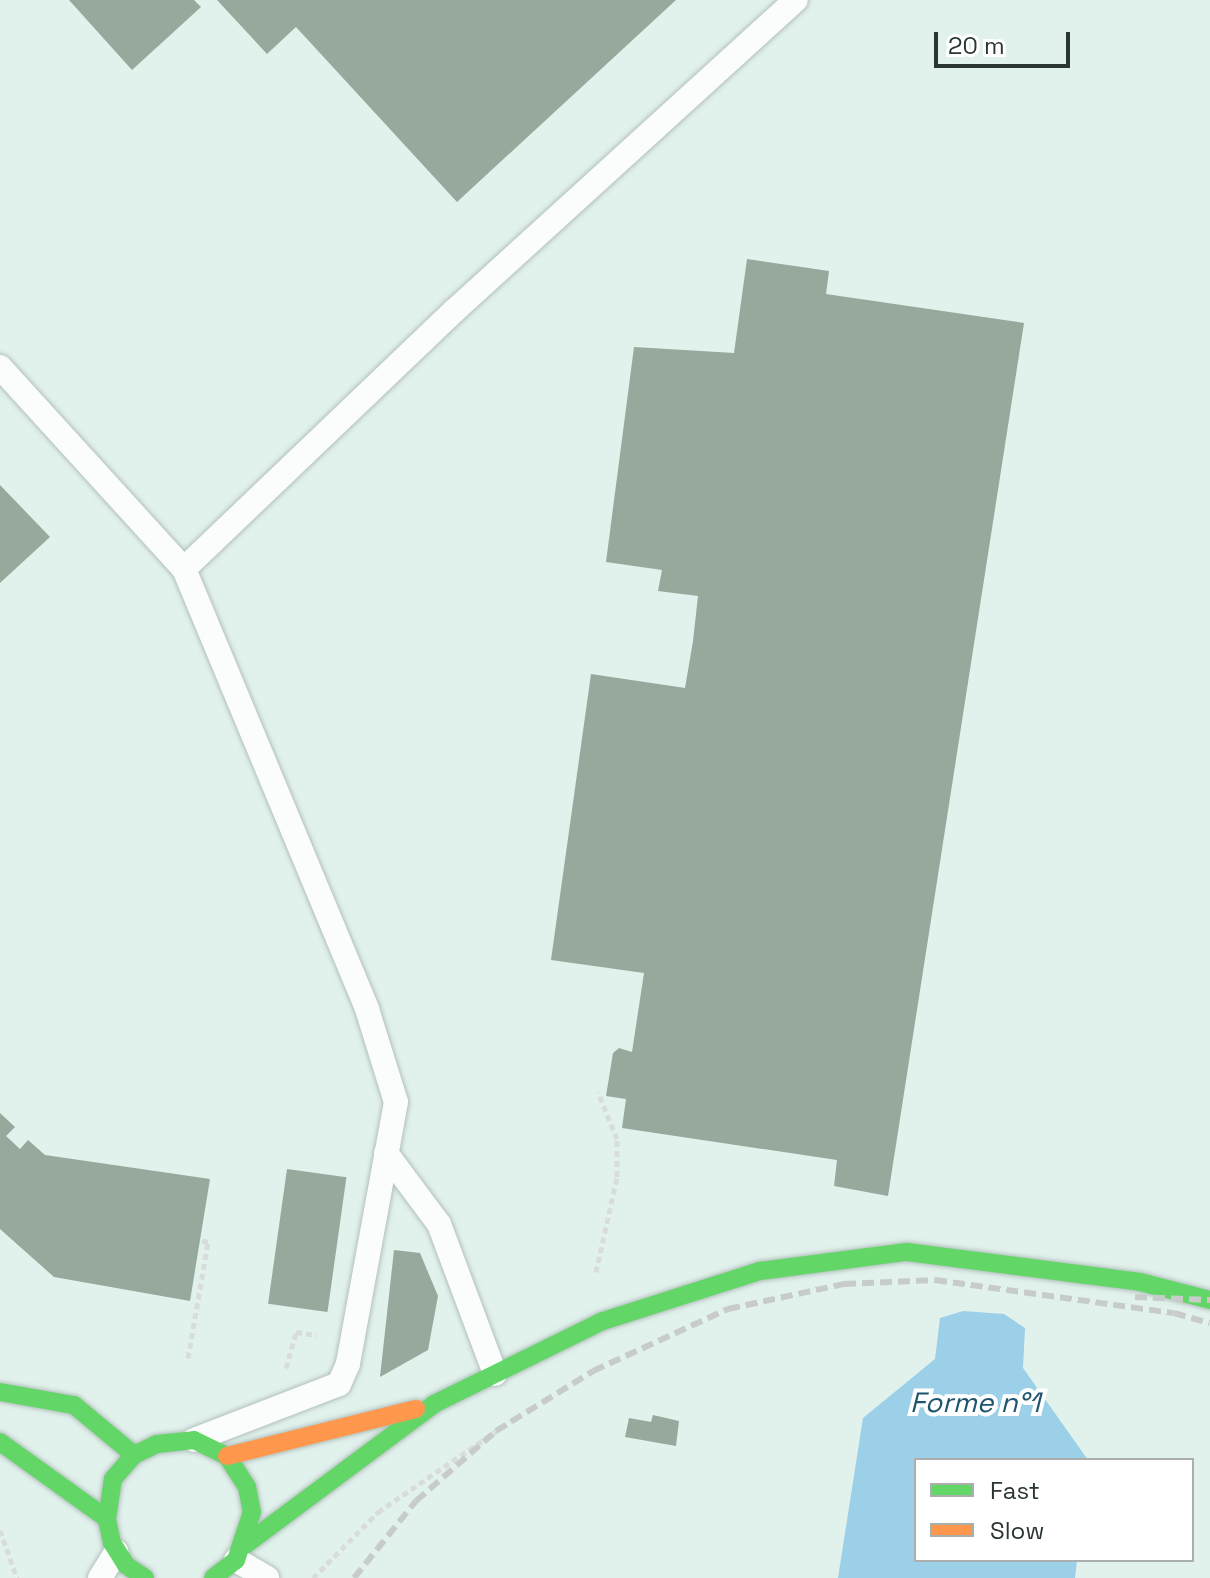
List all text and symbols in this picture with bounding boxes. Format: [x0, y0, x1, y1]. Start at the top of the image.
scale bar [938, 16, 1074, 66]
text: 20 m [948, 30, 1005, 61]
water label: Forme n°1 [910, 1385, 1040, 1419]
legend [914, 1458, 1194, 1562]
text: Fast [990, 1475, 1040, 1506]
text: Slow [990, 1515, 1044, 1546]

